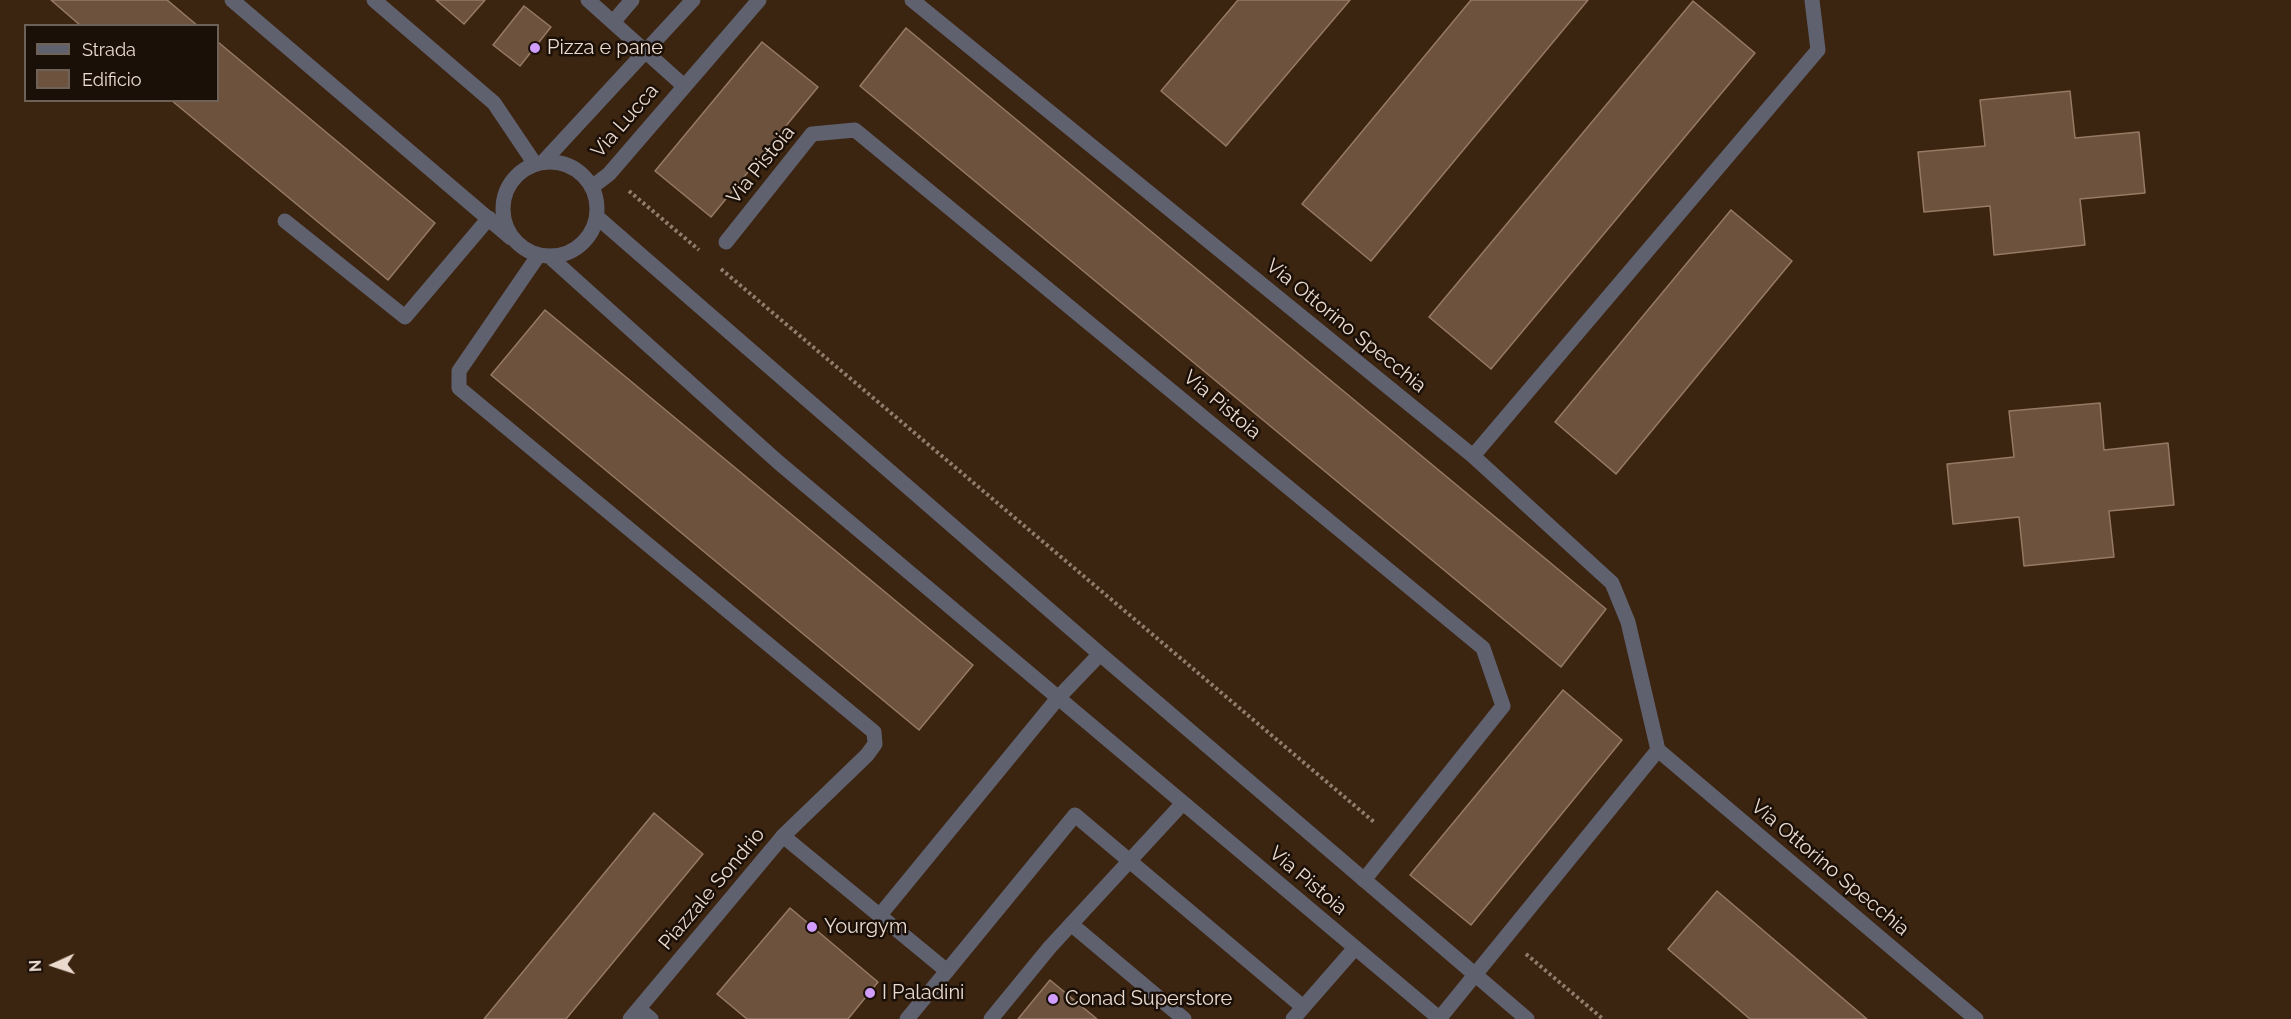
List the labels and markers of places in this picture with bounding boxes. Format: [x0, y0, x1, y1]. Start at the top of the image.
place label: Pizza e pane [547, 36, 663, 60]
marker: Pizza e pane [528, 41, 542, 55]
place label: Yourgym [824, 915, 907, 939]
marker: Yourgym [805, 920, 819, 934]
place label: I Paladini [882, 981, 964, 1005]
marker: I Paladini [863, 986, 877, 1000]
place label: Conad Superstore [1065, 987, 1232, 1011]
marker: Conad Superstore [1046, 992, 1060, 1006]

